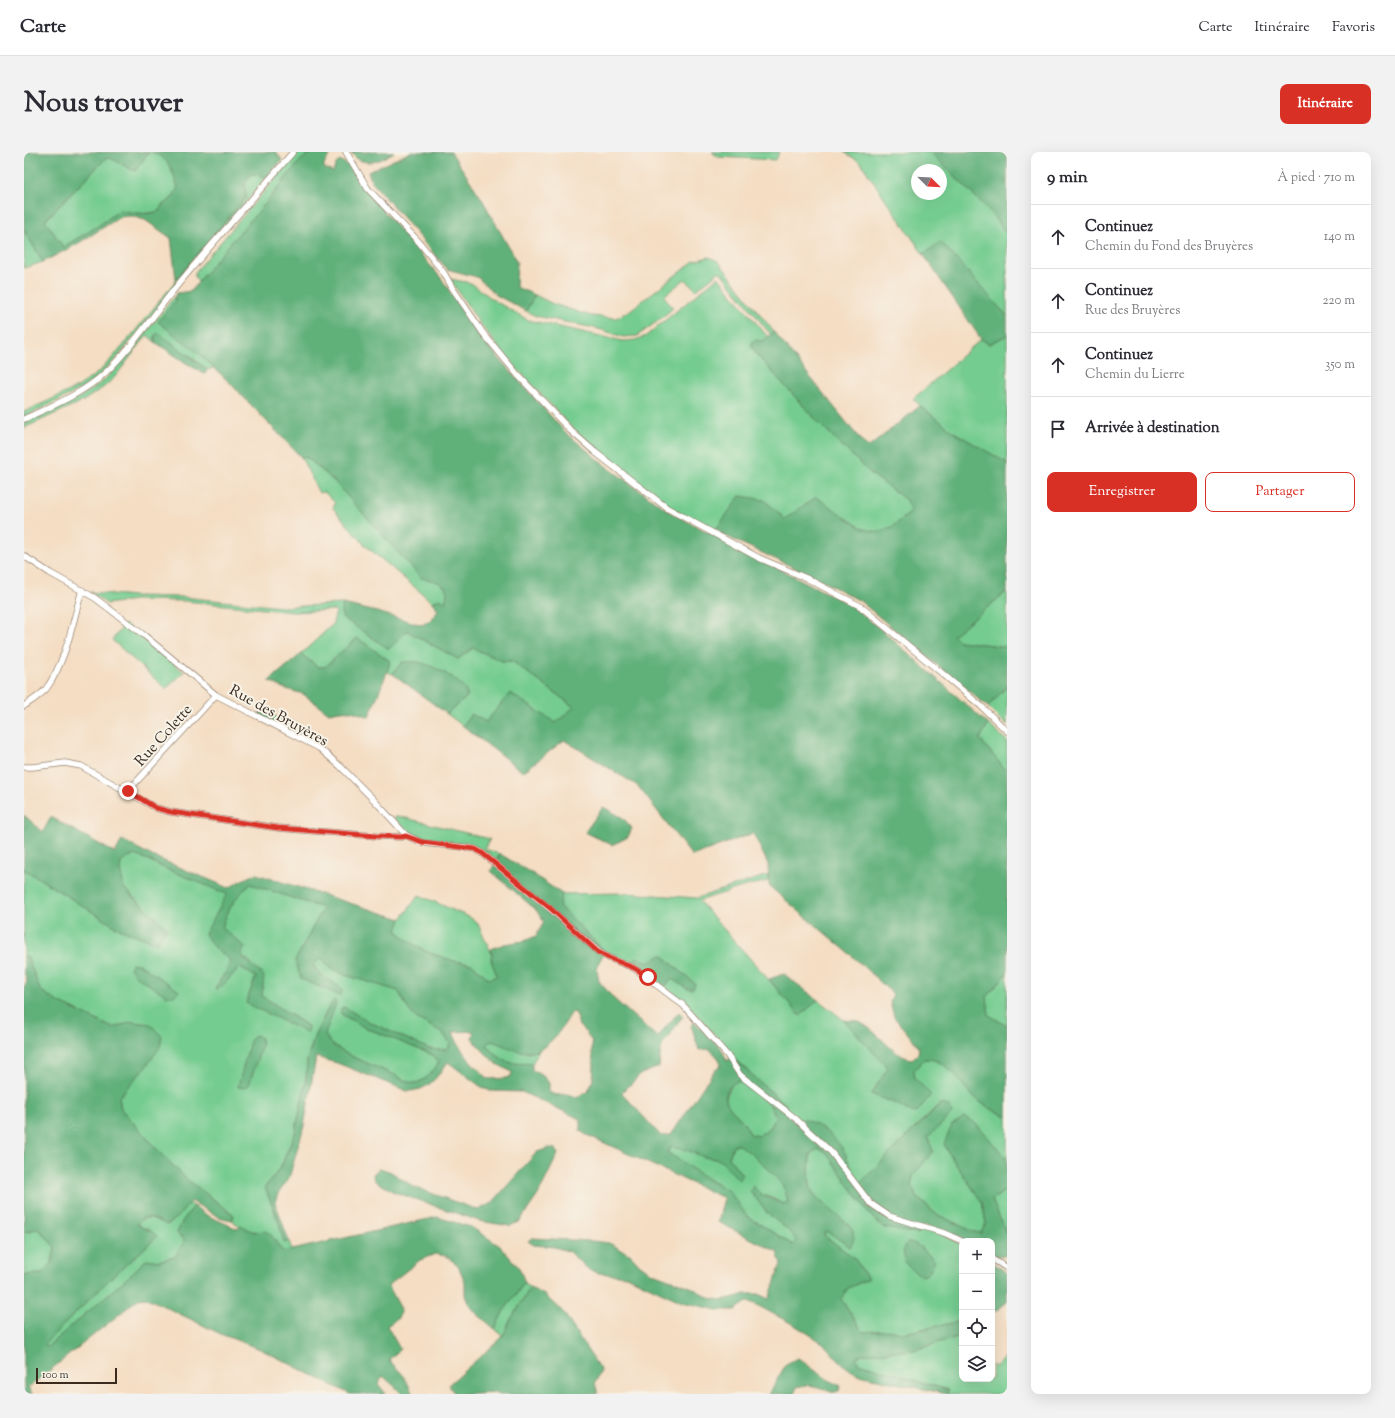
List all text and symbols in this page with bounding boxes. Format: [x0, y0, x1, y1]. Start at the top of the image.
text: Carte [20, 14, 66, 41]
text: Carte [1199, 18, 1232, 38]
text: Itinéraire [1254, 18, 1310, 38]
text: Favoris [1332, 18, 1375, 38]
text: Nous trouver [24, 84, 183, 124]
button: Itinéraire [1280, 84, 1371, 124]
north arrow [911, 164, 947, 200]
text: 9 min [1047, 166, 1088, 190]
text: À pied · 710 m [1277, 169, 1355, 187]
text: Continuez [1085, 217, 1153, 238]
icon: ahead [1047, 226, 1069, 248]
text: 140 m [1324, 228, 1355, 246]
text: Chemin du Fond des Bruyères [1085, 238, 1253, 256]
text: Continuez [1085, 281, 1153, 302]
icon: ahead [1047, 290, 1069, 312]
text: 220 m [1322, 292, 1355, 310]
text: Rue des Bruyères [1085, 302, 1180, 320]
text: Continuez [1085, 345, 1153, 366]
icon: ahead [1047, 354, 1069, 376]
text: 350 m [1325, 356, 1355, 374]
text: Chemin du Lierre [1085, 366, 1185, 384]
icon: arrive [1047, 418, 1069, 440]
text: Arrivée à destination [1085, 418, 1220, 439]
button: Enregistrer [1047, 472, 1197, 512]
button: Partager [1205, 472, 1355, 512]
street label: Rue des Bruyères [225, 680, 332, 752]
street label: Rue Colette [130, 700, 198, 772]
route end [119, 782, 137, 800]
route start [639, 968, 657, 986]
map controls [959, 1238, 995, 1382]
button: + [959, 1238, 995, 1274]
button: − [959, 1274, 995, 1310]
button: locate [959, 1310, 995, 1346]
button: layers [959, 1346, 995, 1382]
scale bar [36, 1366, 117, 1385]
text: 100 m [42, 1367, 69, 1383]

